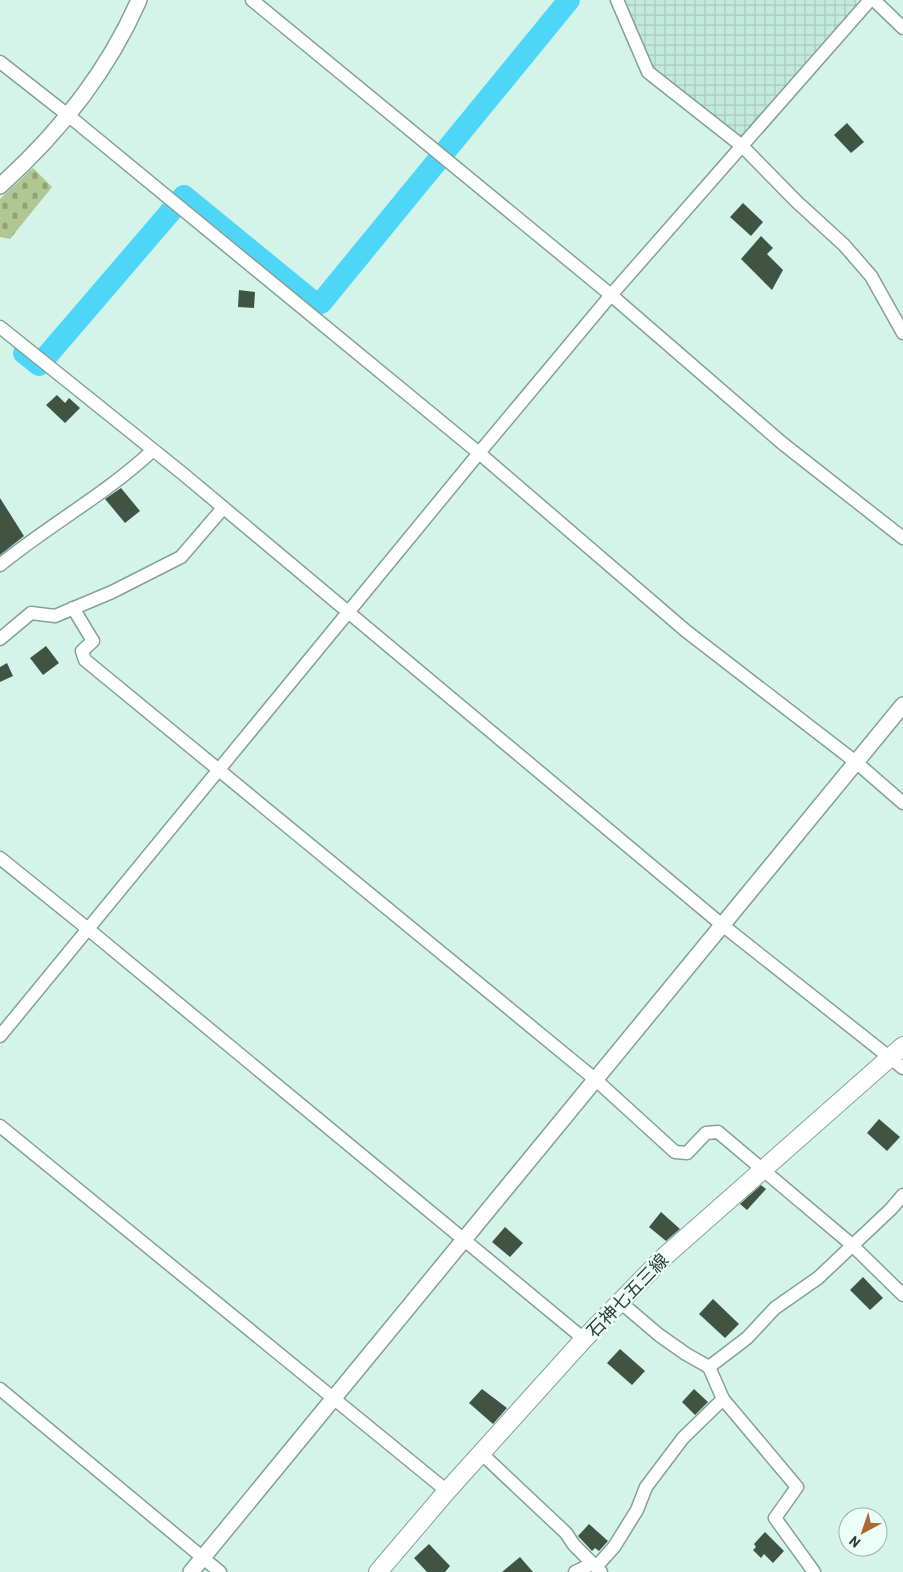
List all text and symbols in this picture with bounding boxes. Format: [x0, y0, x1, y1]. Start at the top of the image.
street label: 石神七五三線 [582, 1249, 672, 1341]
north arrow [838, 1507, 888, 1557]
text: N [845, 1533, 863, 1552]

